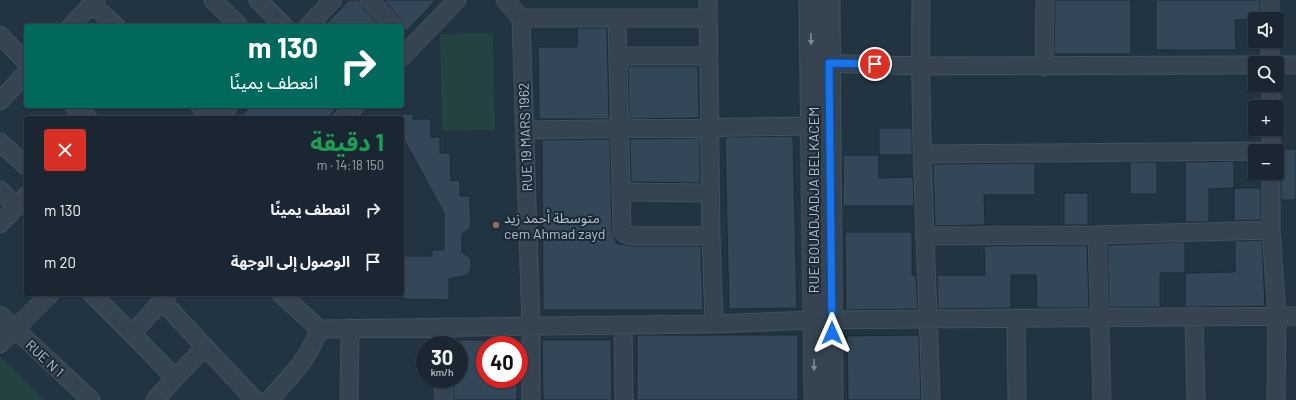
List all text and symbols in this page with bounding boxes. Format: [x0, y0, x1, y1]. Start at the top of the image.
map controls [1248, 12, 1284, 180]
button: sound [1248, 12, 1284, 48]
text: 130 m [248, 30, 318, 64]
one-way arrow [808, 33, 814, 46]
icon: right [332, 40, 384, 92]
pin [858, 47, 892, 81]
icon: arrive [864, 53, 886, 75]
button: search [1248, 56, 1284, 92]
text: انعطف يمينًا [229, 71, 318, 93]
street label: RUE 19 MARS 1962 [515, 82, 535, 192]
button: + [1248, 100, 1284, 136]
street label: RUE BOUADJADJA BELKACEM [805, 107, 822, 293]
text: 1 دقيقة [310, 127, 384, 156]
button: close [44, 129, 86, 171]
button: − [1248, 144, 1284, 180]
text: 150 m · 14:18 [317, 157, 384, 173]
icon: right [362, 199, 384, 221]
text: انعطف يمينًا [270, 200, 350, 218]
text: 130 m [44, 201, 81, 219]
place label: متوسطة أحمد زيد cem Ahmad zayd [504, 209, 605, 242]
marker: متوسطة أحمد زيد cem Ahmad zayd [491, 220, 501, 230]
icon: arrive [362, 251, 384, 273]
text: الوصول إلى الوجهة [231, 252, 350, 270]
text: 20 m [44, 253, 76, 271]
position arrow [811, 312, 853, 354]
street label: RUE N 1 [22, 336, 68, 380]
speed limit sign: 40 [476, 336, 528, 388]
text: 30 [431, 345, 453, 369]
one-way arrow [811, 359, 817, 372]
text: km/h [431, 366, 453, 378]

